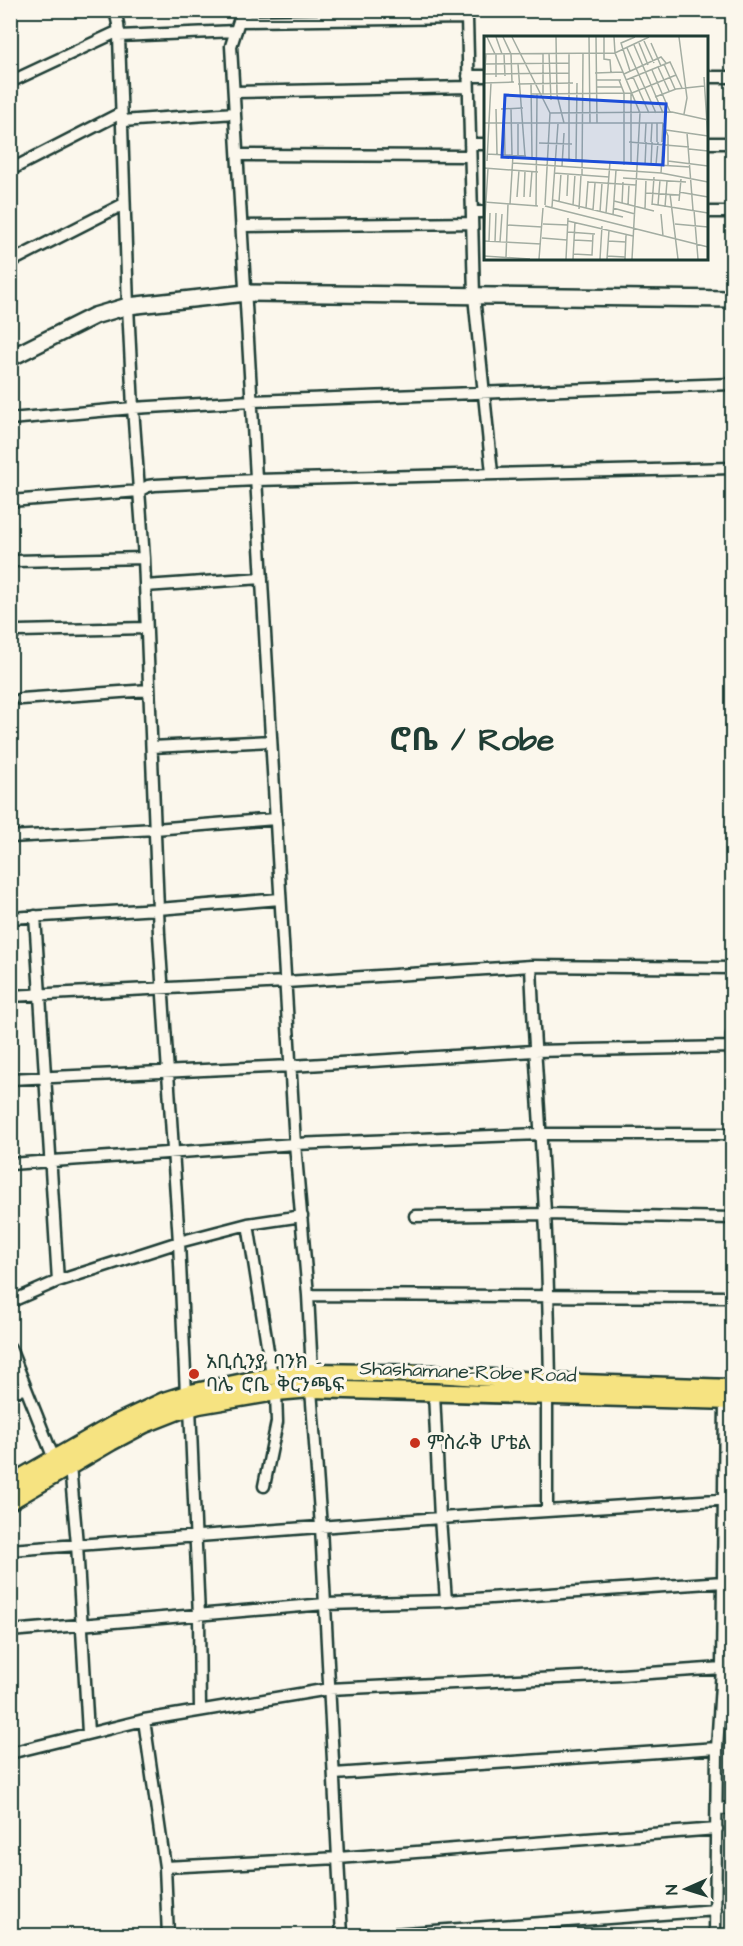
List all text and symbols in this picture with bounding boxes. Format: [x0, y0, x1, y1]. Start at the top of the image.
inset map [484, 36, 707, 260]
district label: ሮቤ / Robe [390, 718, 554, 763]
place label: አቢሲንያ ባንክ - ባሌ ሮቤ ቅርንጫፍ [206, 1348, 345, 1399]
street label: Shashamane-Robe Road [359, 1354, 577, 1390]
marker: አቢሲንያ ባንክ - ባሌ ሮቤ ቅርንጫፍ [187, 1367, 201, 1381]
place label: ምስራቅ ሆቴል [427, 1429, 531, 1457]
marker: ምስራቅ ሆቴል [408, 1436, 422, 1450]
north arrow [656, 1859, 716, 1919]
text: N [661, 1884, 683, 1895]

